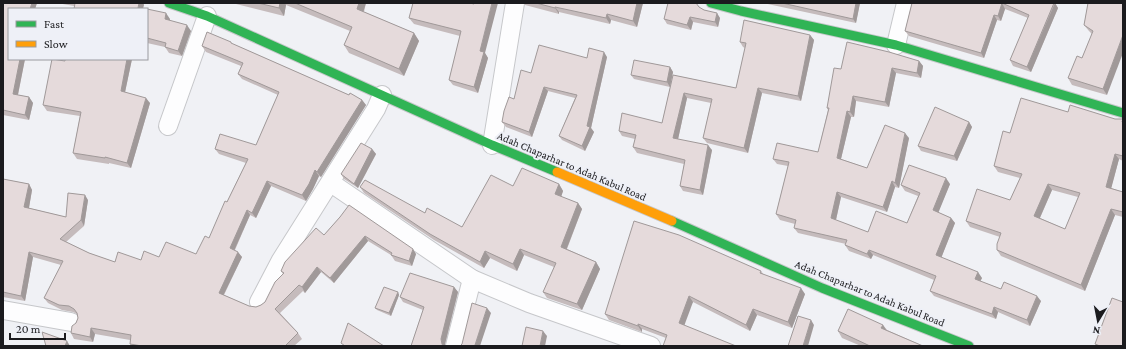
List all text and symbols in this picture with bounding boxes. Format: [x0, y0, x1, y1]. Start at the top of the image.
legend [8, 8, 148, 60]
text: Fast [44, 17, 65, 31]
text: Slow [44, 37, 68, 51]
street label: Adah Chaparhar to Adah Kabul Road [495, 129, 648, 204]
street label: Adah Chaparhar to Adah Kabul Road [793, 257, 947, 330]
north arrow [1078, 301, 1118, 341]
scale bar [10, 315, 65, 341]
text: 20 m [16, 322, 41, 336]
text: N [1091, 324, 1101, 337]

